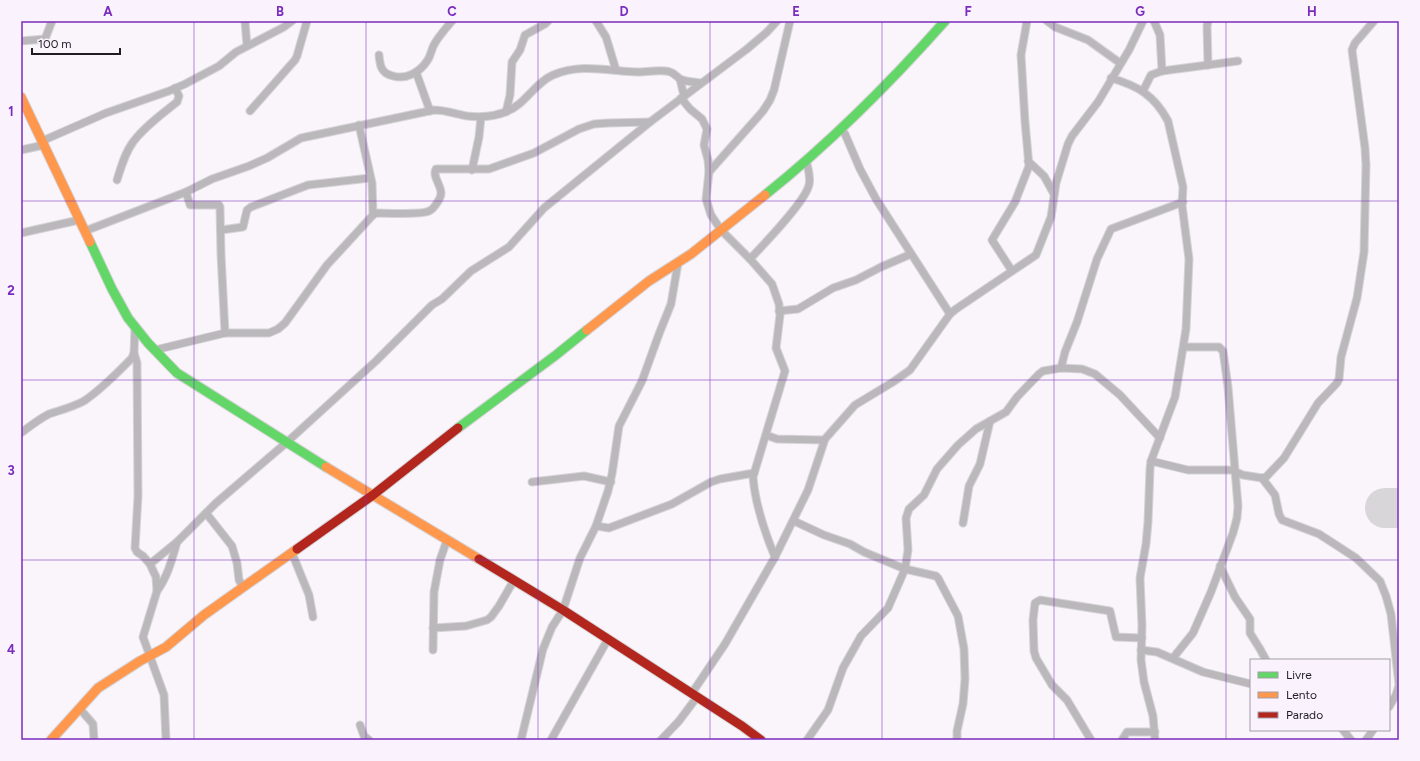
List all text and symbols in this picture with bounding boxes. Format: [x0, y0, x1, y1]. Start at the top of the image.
text: A [103, 4, 113, 19]
text: B [276, 4, 284, 19]
text: C [447, 4, 457, 19]
text: D [619, 4, 629, 19]
text: E [792, 4, 800, 19]
text: F [964, 4, 972, 19]
text: G [1135, 4, 1145, 19]
text: H [1307, 4, 1317, 19]
scale bar [32, 30, 120, 56]
text: 100 m [38, 37, 72, 51]
text: 1 [8, 104, 14, 119]
text: 2 [7, 283, 15, 298]
text: 3 [7, 463, 15, 478]
text: 4 [7, 642, 15, 657]
legend [1250, 659, 1390, 731]
text: Livre [1286, 668, 1312, 682]
text: Lento [1286, 688, 1317, 702]
text: Parado [1286, 708, 1323, 722]

